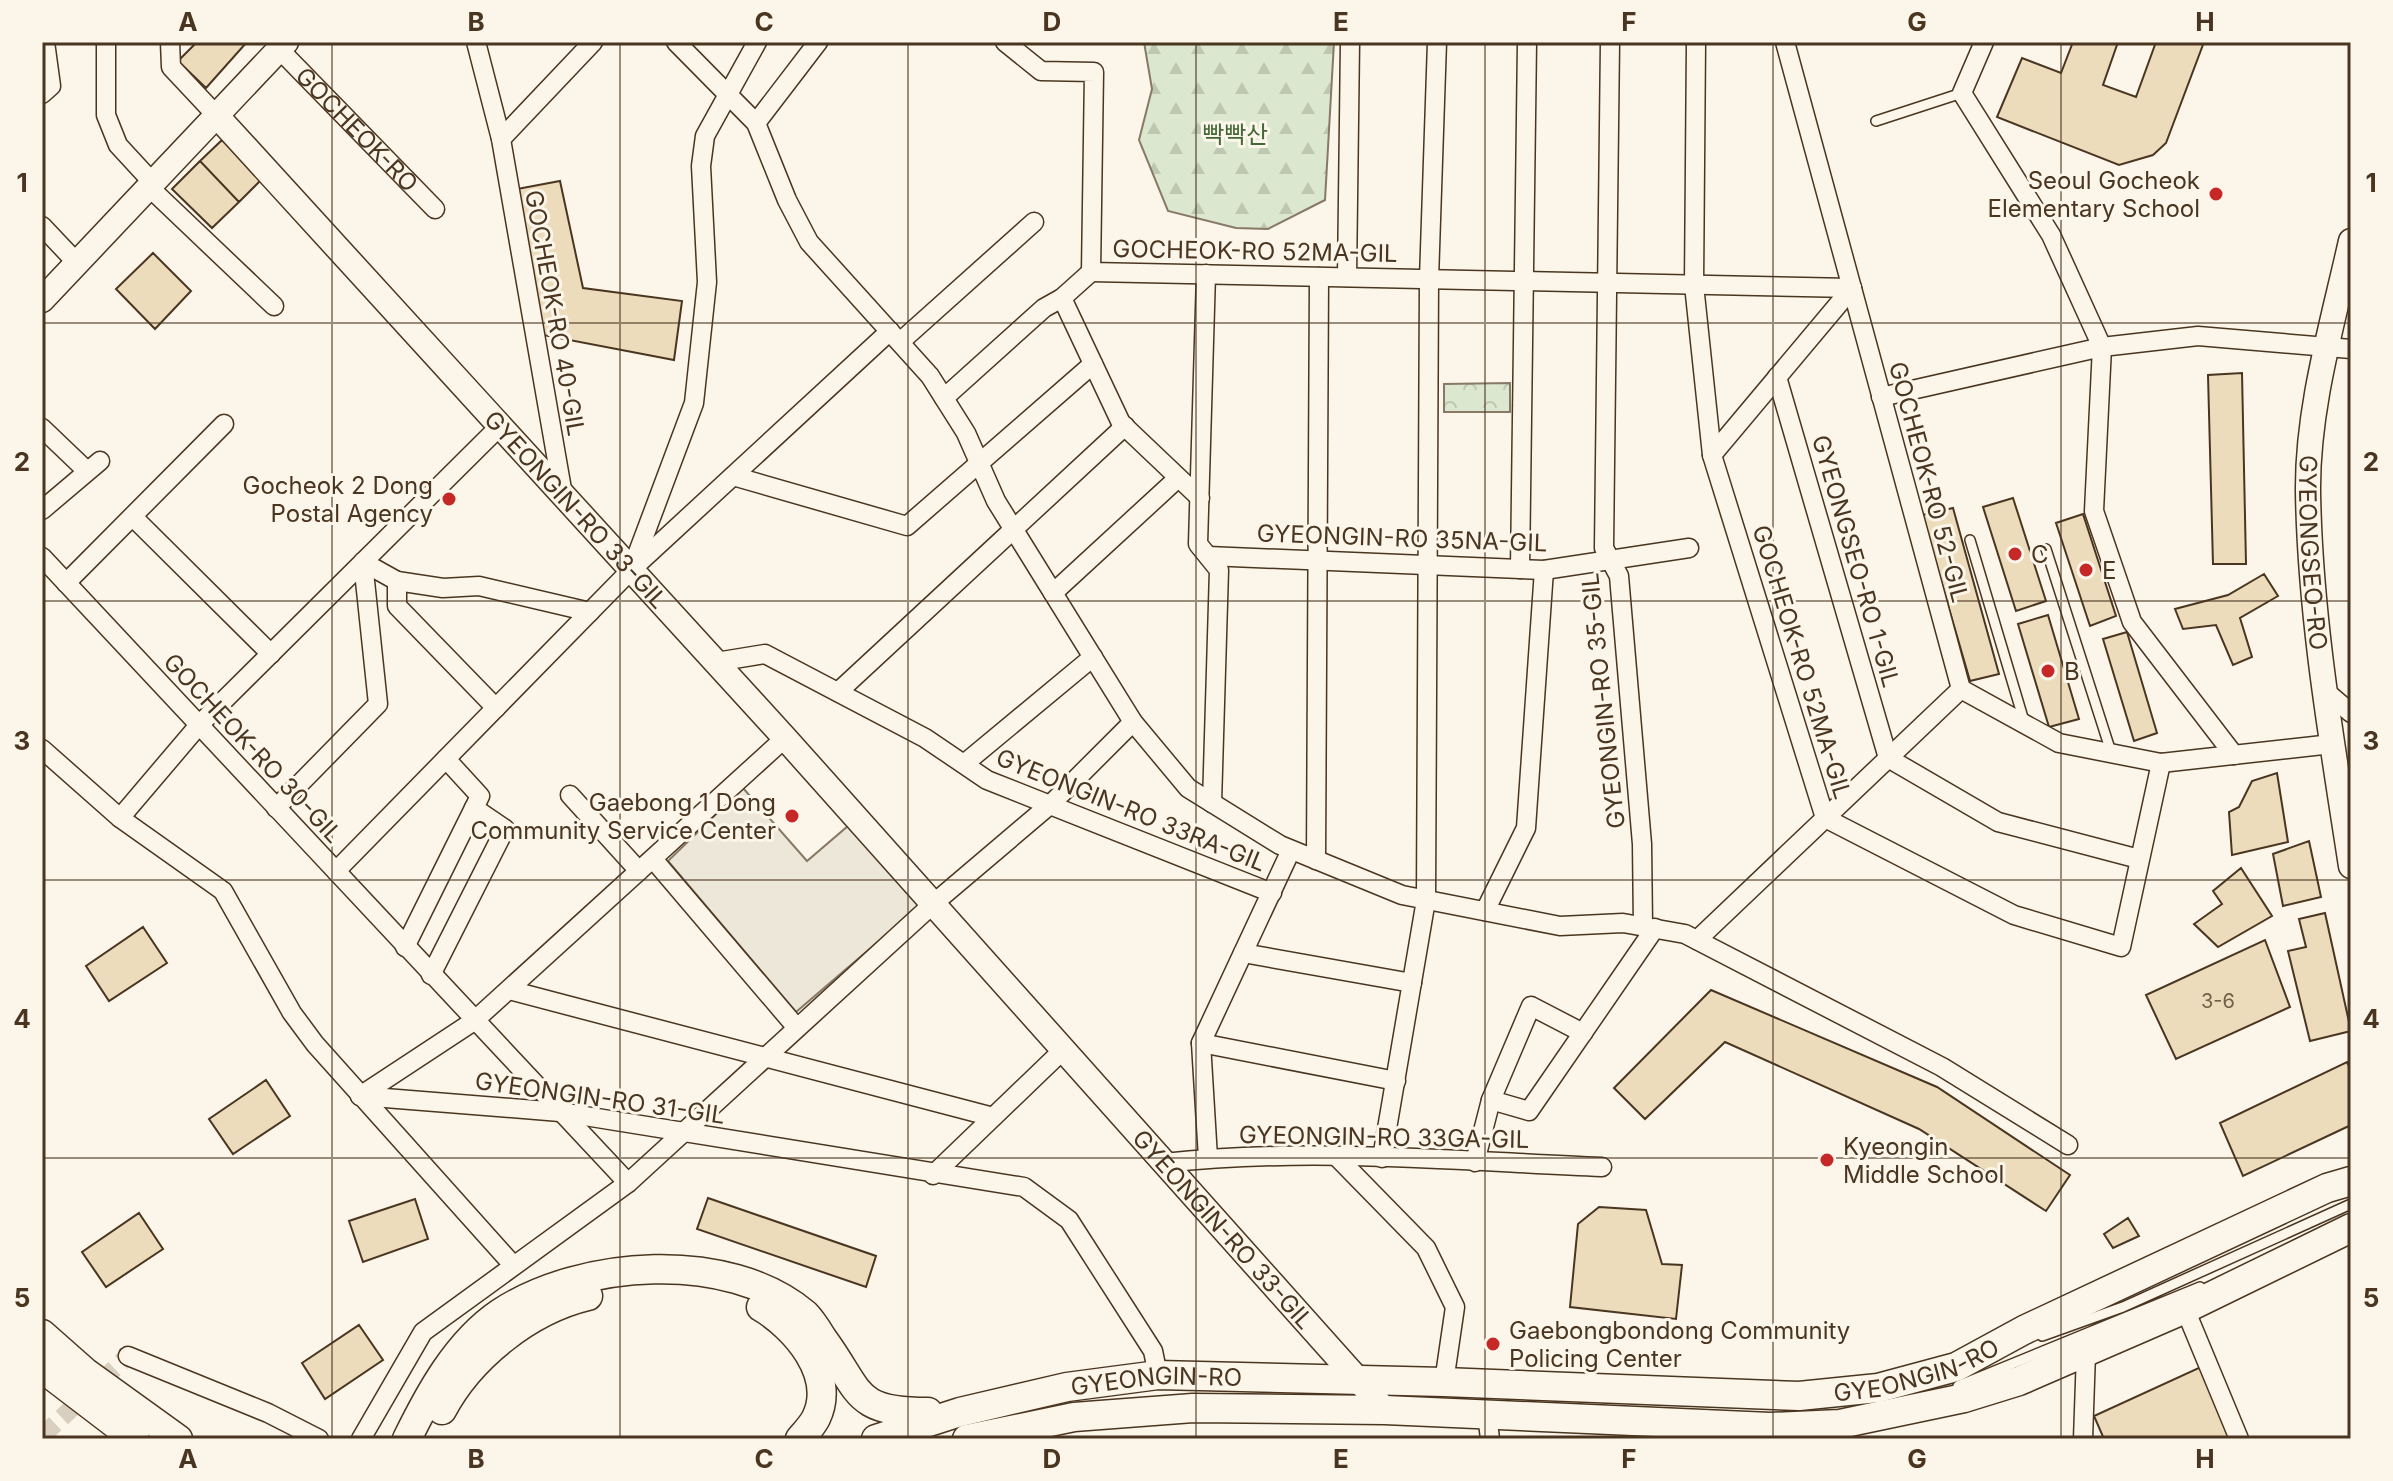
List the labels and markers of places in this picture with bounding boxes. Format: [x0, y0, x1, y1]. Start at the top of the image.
place label: Seoul Gocheok Elementary School [1988, 166, 2200, 223]
marker: Seoul Gocheok Elementary School [2207, 185, 2225, 203]
place label: Gocheok 2 Dong Postal Agency [243, 471, 433, 528]
marker: Gocheok 2 Dong Postal Agency [440, 490, 458, 508]
place label: C [2031, 540, 2049, 569]
marker: C [2006, 545, 2024, 563]
place label: E [2102, 556, 2116, 585]
marker: E [2077, 561, 2095, 579]
place label: B [2064, 657, 2080, 686]
marker: B [2039, 662, 2057, 680]
place label: Gaebong 1 Dong Community Service Center [470, 788, 776, 845]
marker: Gaebong 1 Dong Community Service Center [783, 807, 801, 825]
place label: Kyeongin Middle School [1843, 1132, 2004, 1189]
marker: Kyeongin Middle School [1818, 1151, 1836, 1169]
place label: Gaebongbondong Community Policing Center [1509, 1316, 1850, 1373]
marker: Gaebongbondong Community Policing Center [1484, 1335, 1502, 1353]

